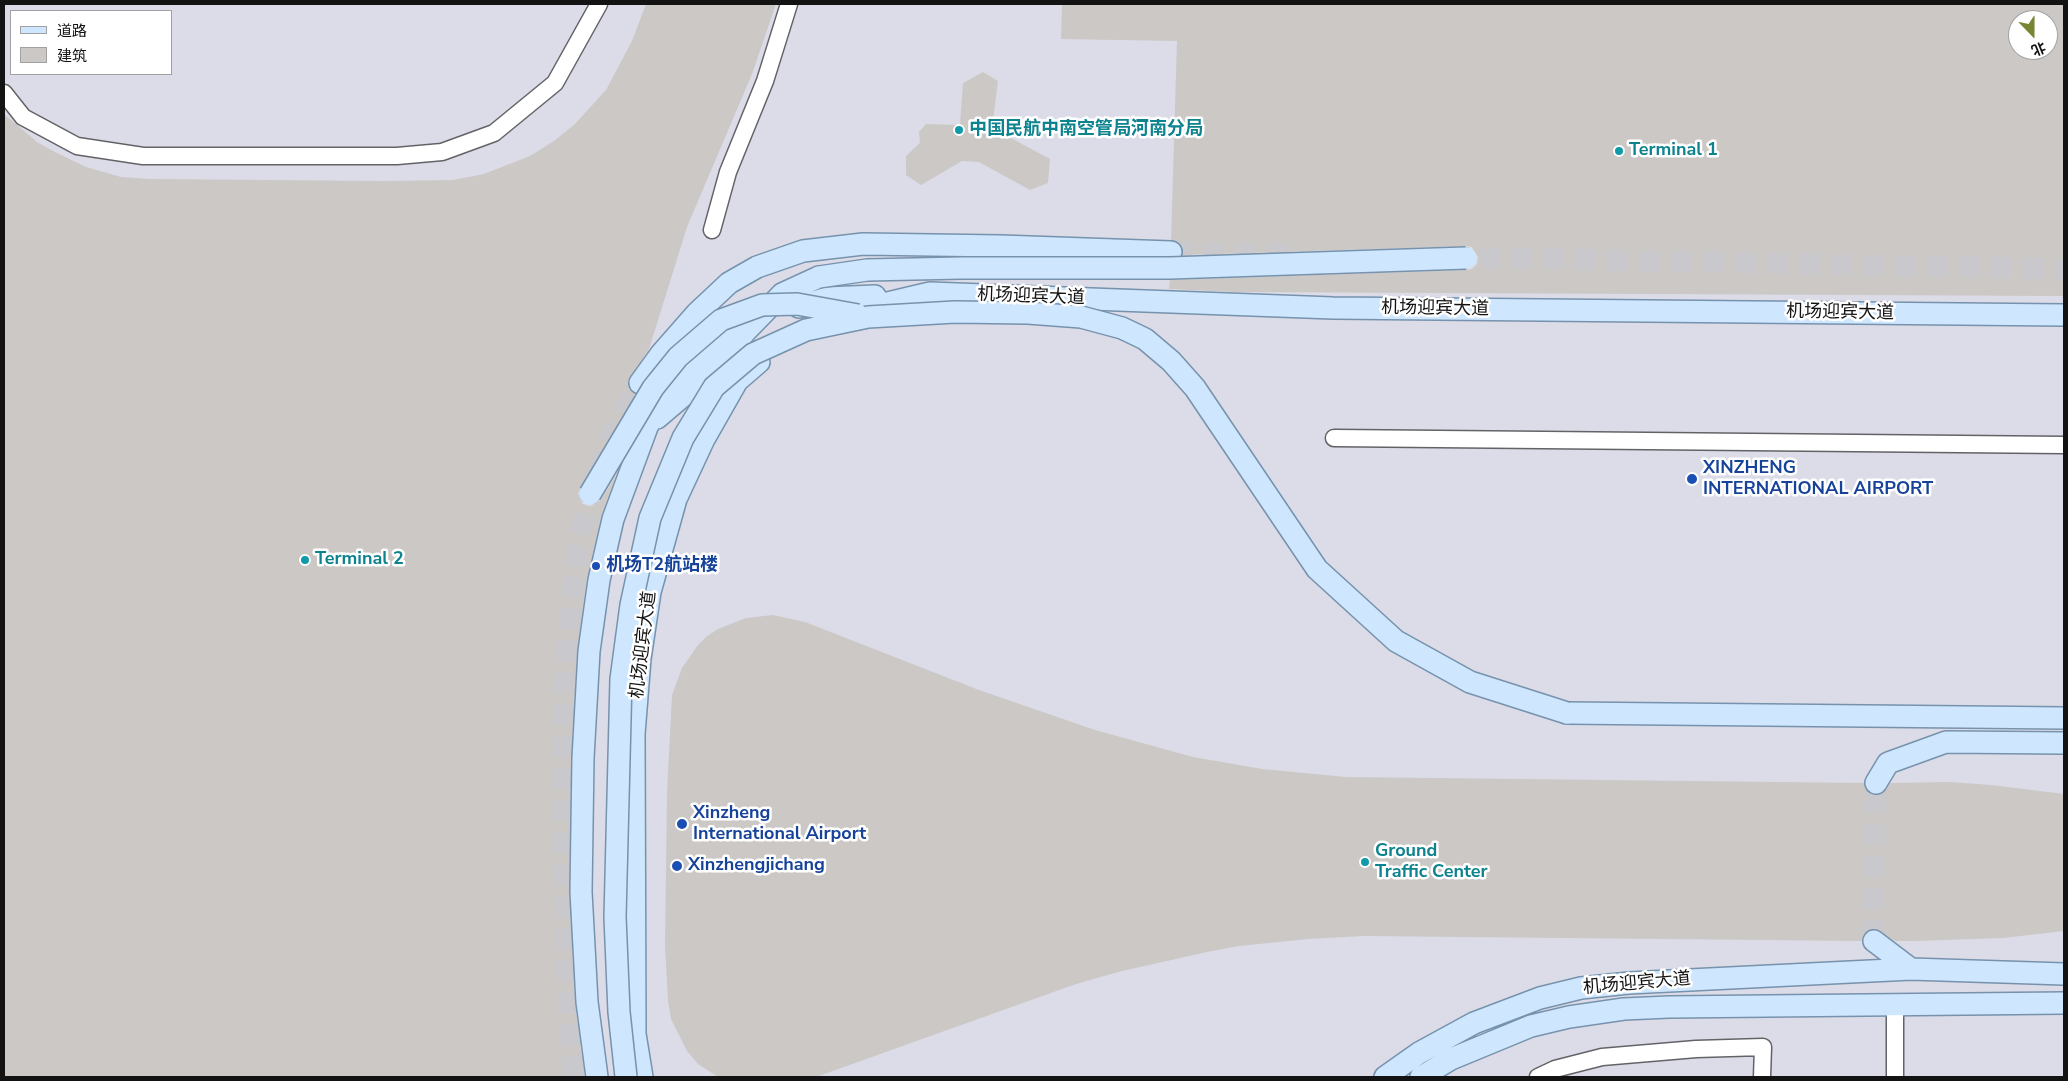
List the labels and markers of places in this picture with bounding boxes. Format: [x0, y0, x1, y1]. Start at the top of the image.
place label: 中国民航中南空管局河南分局 [969, 119, 1203, 141]
marker: 中国民航中南空管局河南分局 [953, 124, 965, 136]
place label: Terminal 1 [1629, 140, 1718, 162]
marker: Terminal 1 [1613, 145, 1625, 157]
place label: XINZHENG INTERNATIONAL AIRPORT [1703, 458, 1933, 500]
marker: XINZHENG INTERNATIONAL AIRPORT [1685, 472, 1699, 486]
place label: Terminal 2 [315, 549, 404, 571]
marker: Terminal 2 [299, 554, 311, 566]
place label: 机场T2航站楼 [606, 555, 718, 577]
marker: 机场T2航站楼 [590, 560, 602, 572]
place label: Xinzheng International Airport [693, 803, 866, 846]
marker: Xinzheng International Airport [675, 817, 689, 831]
place label: Ground Traffic Center [1375, 841, 1488, 884]
place label: Xinzhengjichang [688, 855, 825, 877]
marker: Ground Traffic Center [1359, 856, 1371, 868]
marker: Xinzhengjichang [670, 859, 684, 873]

